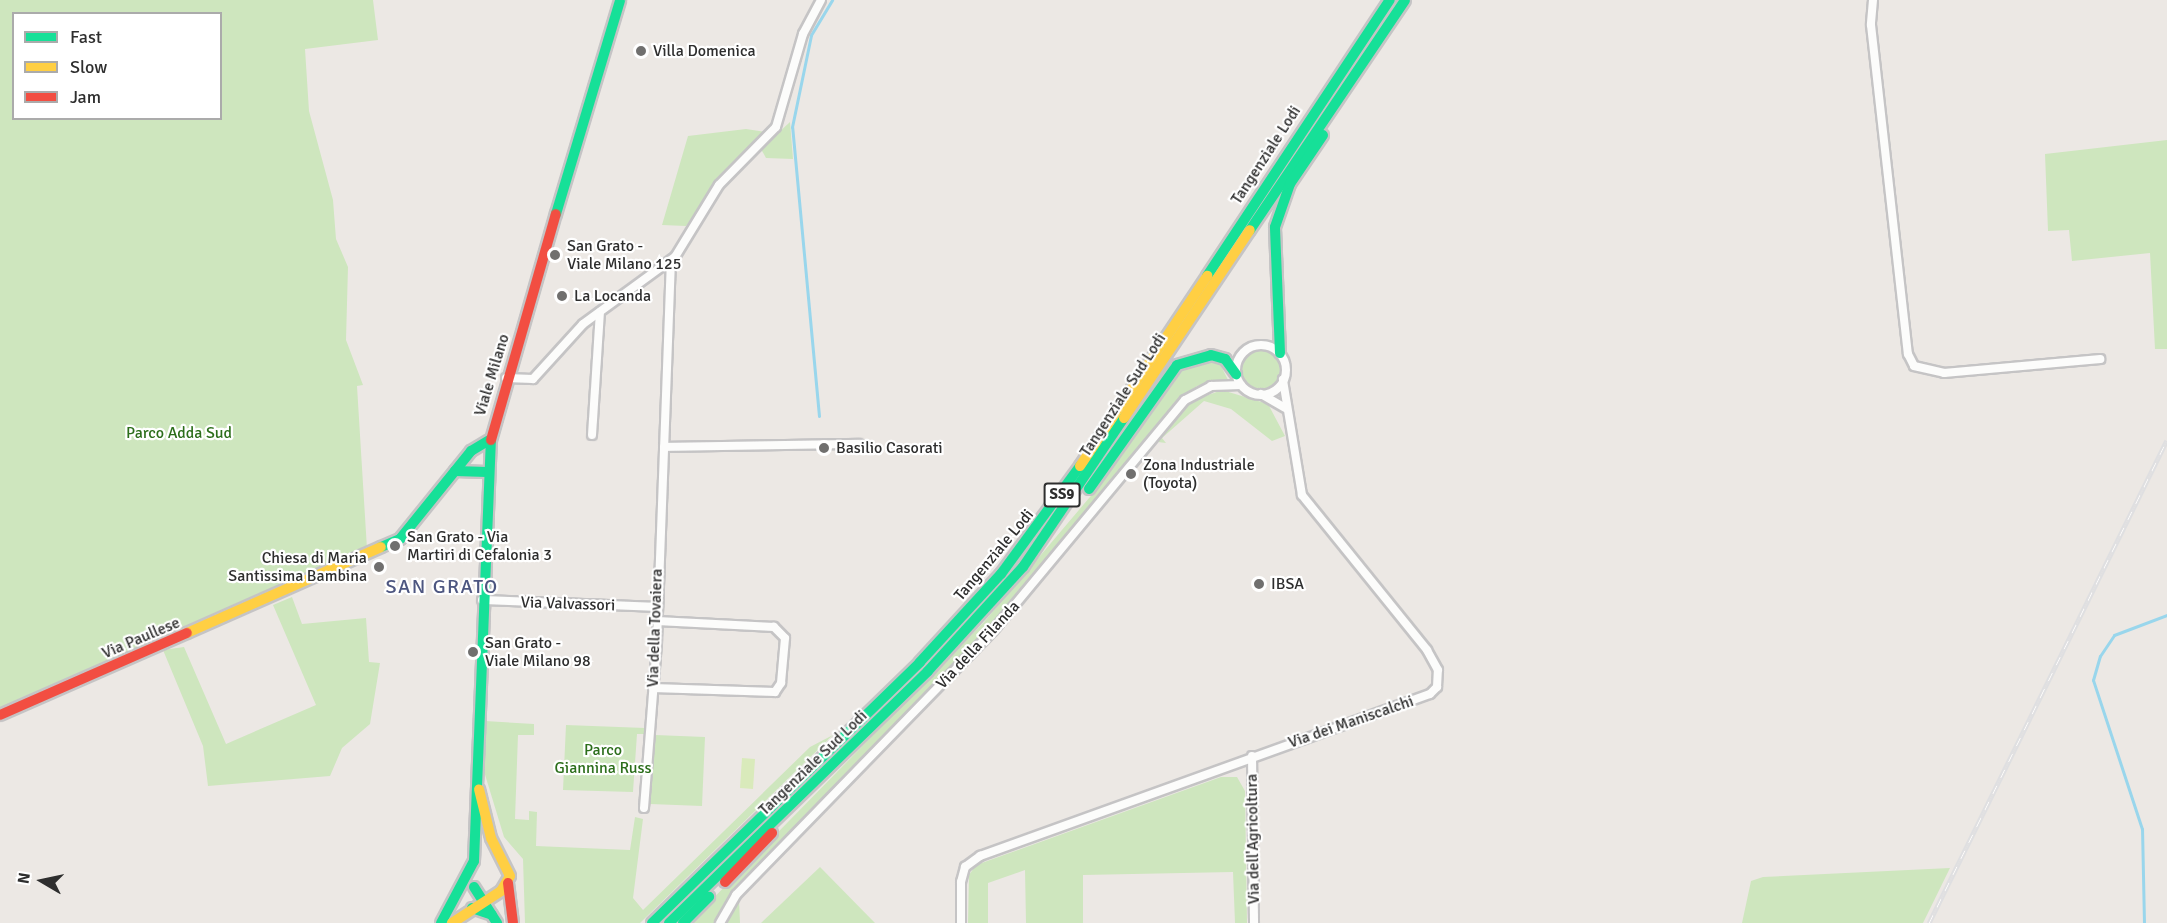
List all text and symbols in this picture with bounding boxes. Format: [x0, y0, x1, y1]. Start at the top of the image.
legend [12, 12, 222, 120]
text: Fast [70, 26, 102, 48]
place label: Villa Domenica [653, 41, 756, 61]
marker: Villa Domenica [634, 44, 648, 58]
text: Slow [70, 56, 107, 78]
text: Jam [70, 86, 101, 108]
street label: Tangenziale Lodi [1227, 102, 1305, 208]
place label: San Grato - Viale Milano 125 [567, 236, 681, 274]
marker: San Grato - Viale Milano 125 [548, 248, 562, 262]
place label: La Locanda [574, 286, 651, 306]
marker: La Locanda [555, 289, 569, 303]
street label: Tangenziale Sud Lodi [1076, 330, 1170, 460]
street label: Viale Milano [470, 332, 514, 418]
park label: Parco Adda Sud [126, 423, 232, 443]
place label: Basilio Casorati [836, 438, 943, 458]
marker: Basilio Casorati [817, 441, 831, 455]
place label: Zona Industriale (Toyota) [1143, 455, 1255, 493]
marker: Zona Industriale (Toyota) [1124, 467, 1138, 481]
road number: SS9 [1042, 483, 1082, 507]
street label: Tangenziale Lodi [950, 505, 1038, 605]
place label: San Grato - Via Martiri di Cefalonia 3 [407, 527, 552, 565]
marker: San Grato - Via Martiri di Cefalonia 3 [388, 539, 402, 553]
place label: Chiesa di Maria Santissima Bambina [228, 548, 367, 586]
marker: Chiesa di Maria Santissima Bambina [372, 560, 386, 574]
street label: Via della Tovaiera [643, 568, 667, 688]
district label: SAN GRATO [385, 574, 499, 598]
place label: IBSA [1271, 574, 1304, 594]
marker: IBSA [1252, 577, 1266, 591]
street label: Via Valvassori [520, 593, 616, 615]
street label: Via della Filanda [932, 597, 1024, 693]
street label: Via Paullese [99, 613, 183, 663]
place label: San Grato - Viale Milano 98 [485, 633, 591, 671]
marker: San Grato - Viale Milano 98 [466, 645, 480, 659]
street label: Via dei Maniscalchi [1286, 692, 1416, 752]
street label: Tangenziale Sud Lodi [755, 706, 871, 820]
park label: Parco Giannina Russ [555, 740, 651, 778]
street label: Via dell'Agricoltura [1242, 773, 1264, 905]
north arrow [12, 851, 72, 911]
text: N [13, 871, 35, 885]

